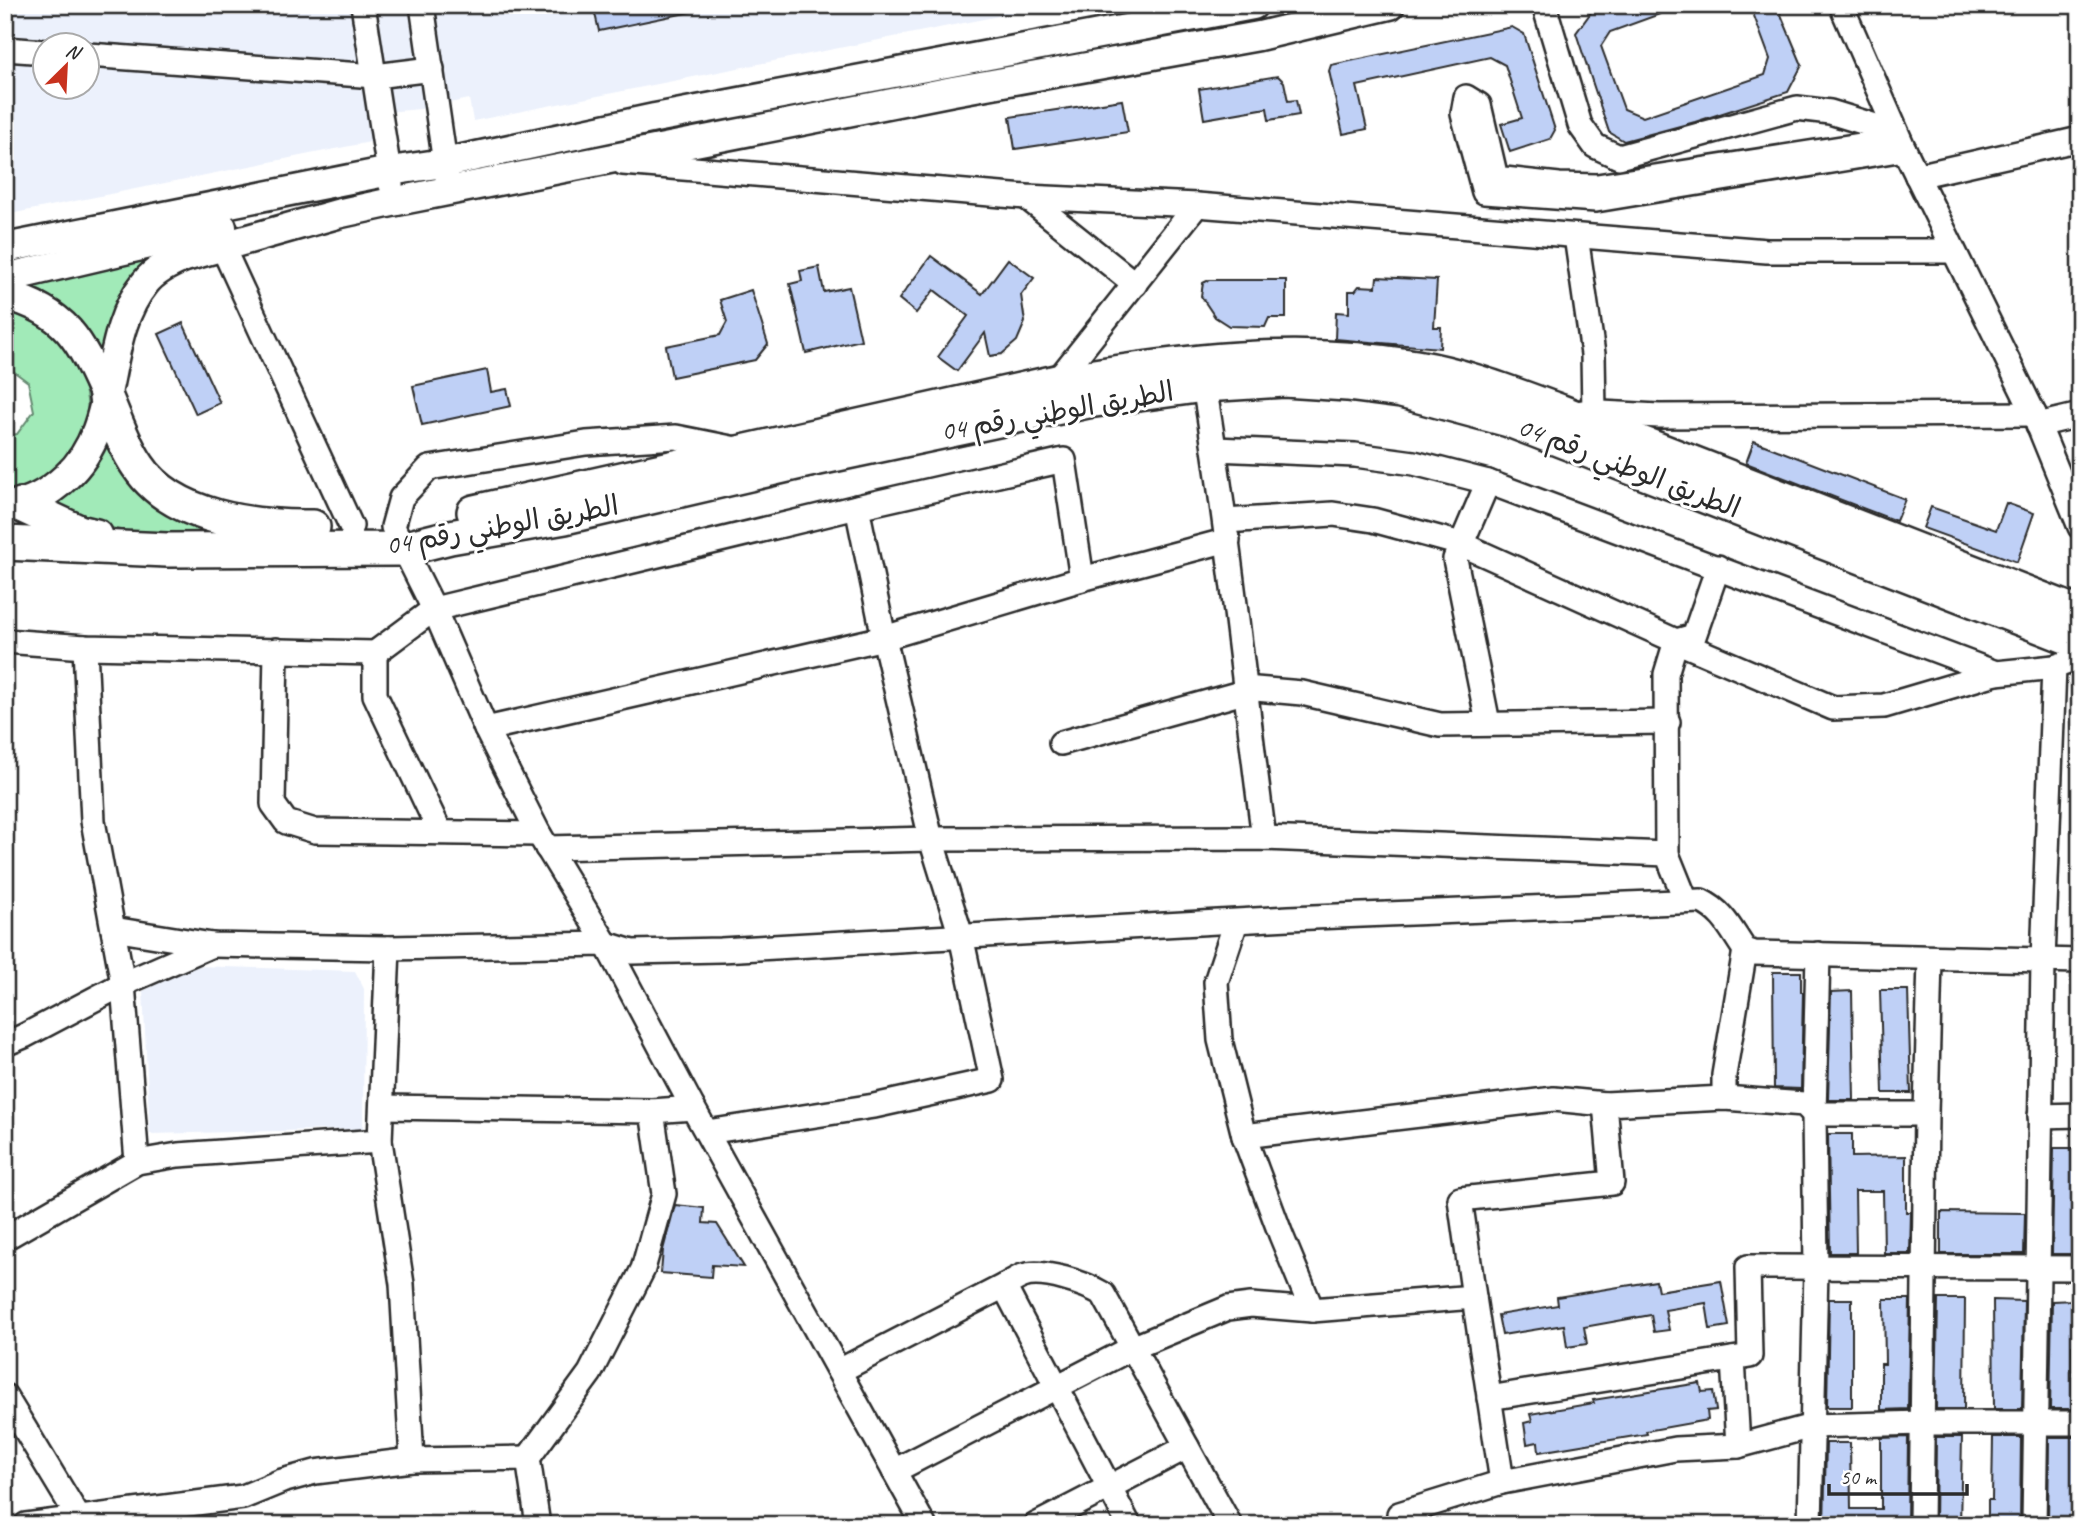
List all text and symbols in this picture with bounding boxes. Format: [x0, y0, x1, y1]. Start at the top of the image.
north arrow [32, 32, 102, 102]
text: N [62, 38, 86, 66]
street label: الطريق الوطني رقم 04 [938, 373, 1177, 456]
street label: الطريق الوطني رقم 04 [1510, 408, 1745, 532]
street label: الطريق الوطني رقم 04 [383, 487, 622, 570]
scale bar [1829, 1453, 1968, 1497]
text: 50 m [1840, 1464, 1878, 1490]

